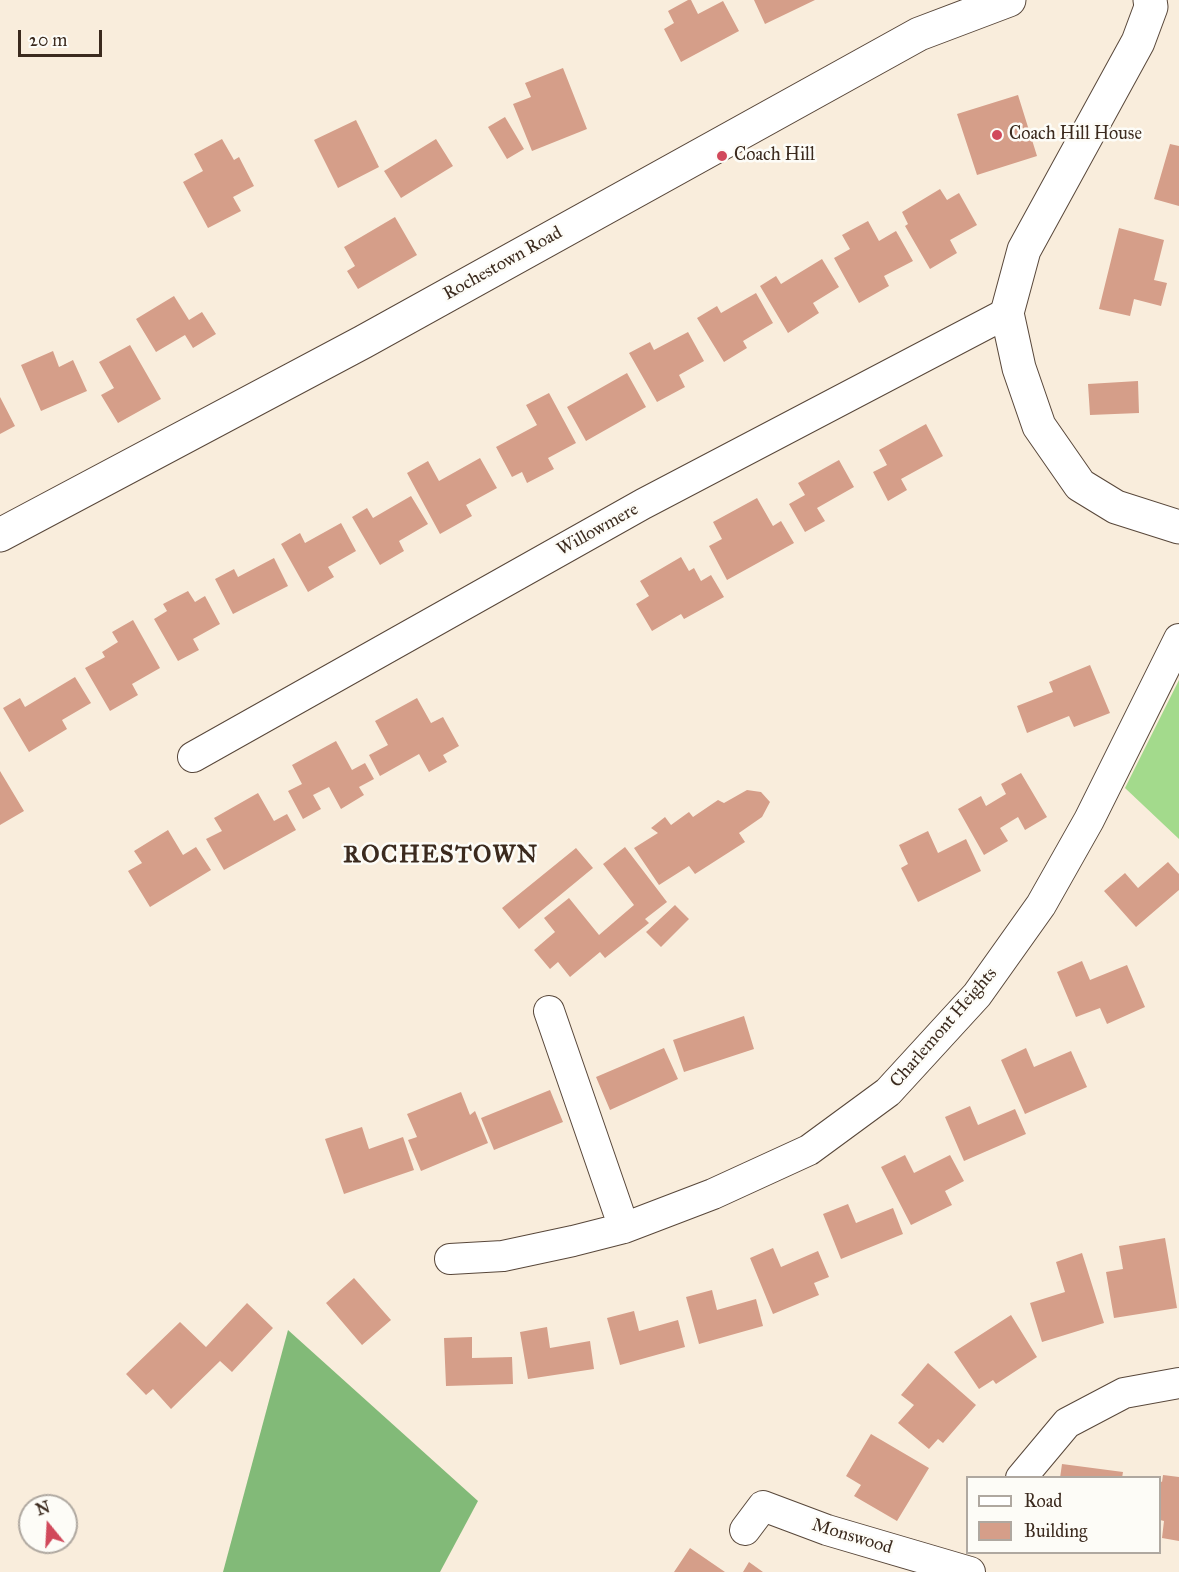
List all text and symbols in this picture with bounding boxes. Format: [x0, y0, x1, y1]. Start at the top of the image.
scale bar [21, 18, 105, 56]
text: 20 m [29, 29, 67, 51]
place label: Coach Hill House [1009, 124, 1142, 146]
marker: Coach Hill House [990, 128, 1004, 142]
place label: Coach Hill [734, 145, 815, 167]
marker: Coach Hill [715, 149, 729, 163]
street label: Rochestown Road [440, 222, 566, 306]
street label: Willowmere [554, 499, 642, 561]
district label: ROCHESTOWN [343, 842, 539, 870]
street label: Charlemont Heights [886, 964, 1002, 1092]
legend [966, 1476, 1161, 1554]
text: Road [1024, 1490, 1062, 1512]
north arrow [18, 1494, 78, 1554]
text: N [34, 1497, 52, 1519]
street label: Monswood [809, 1515, 895, 1559]
text: Building [1024, 1520, 1087, 1542]

